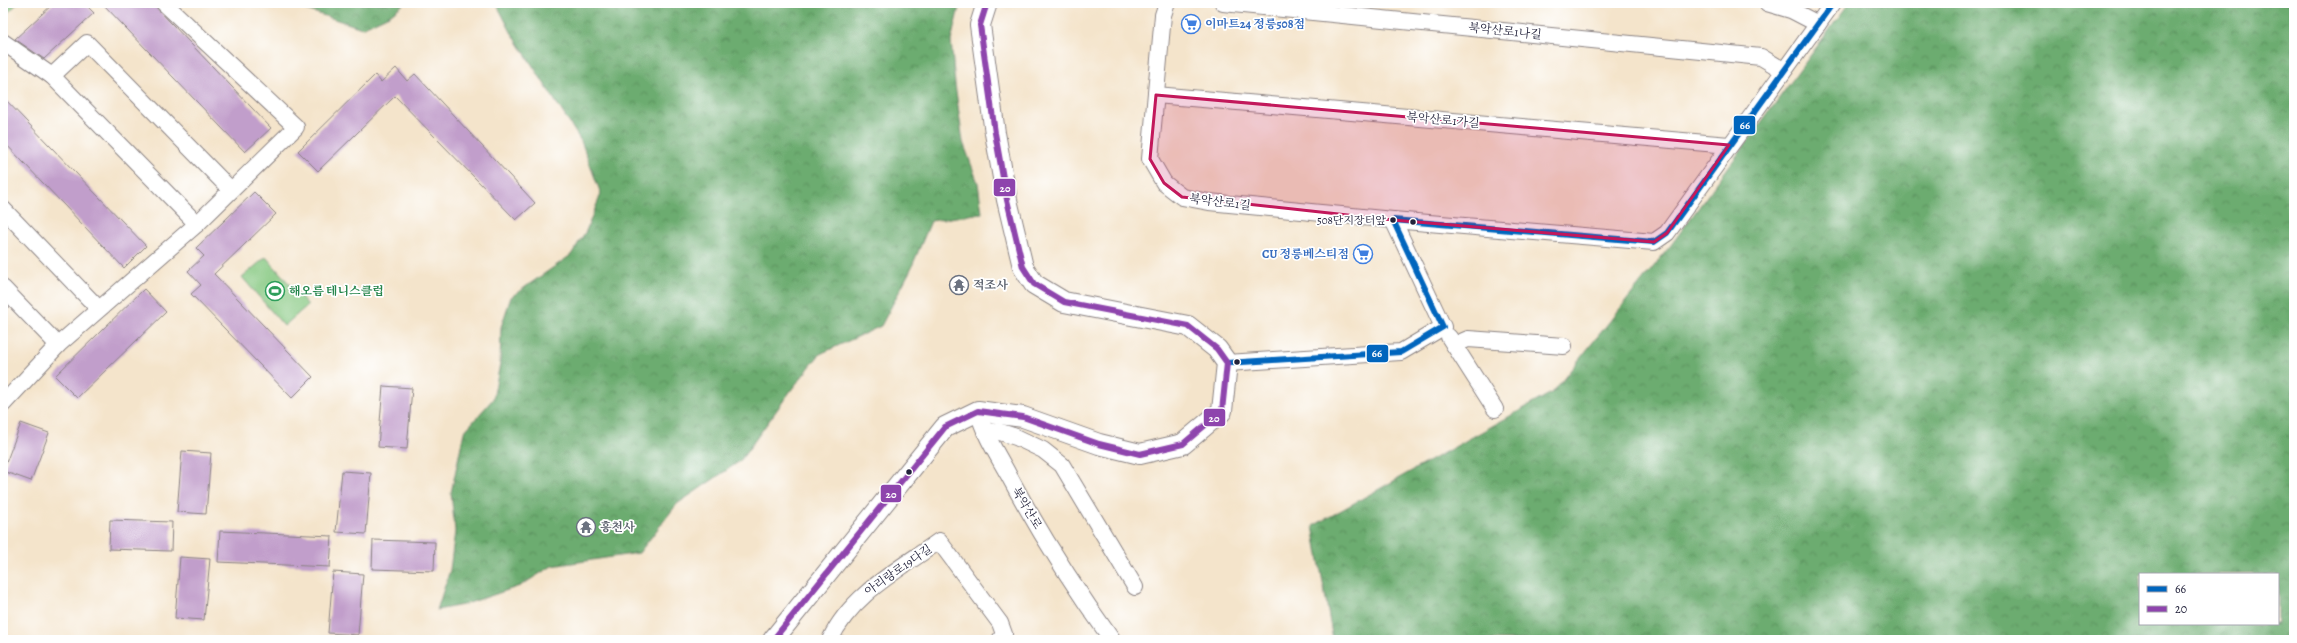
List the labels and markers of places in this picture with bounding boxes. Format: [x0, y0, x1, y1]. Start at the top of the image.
supermarket icon: 이마트24 정릉508점 [1180, 13, 1202, 35]
place label: 이마트24 정릉508점 [1205, 16, 1305, 32]
place label: 508단지장터앞 [1317, 213, 1386, 228]
marker: 508단지장터앞 [1388, 215, 1398, 225]
unlabelled marker [1408, 217, 1418, 227]
supermarket icon: CU 정릉베스티점 [1352, 243, 1374, 265]
place label: CU 정릉베스티점 [1262, 246, 1349, 262]
temple icon: 적조사 [948, 274, 970, 296]
place label: 적조사 [973, 277, 1008, 293]
sports icon: 해오름 테니스클럽 [264, 280, 286, 302]
place label: 해오름 테니스클럽 [289, 283, 384, 299]
unlabelled marker [1232, 357, 1242, 367]
unlabelled marker [904, 467, 914, 477]
temple icon: 흥천사 [575, 516, 597, 538]
place label: 흥천사 [600, 519, 635, 535]

